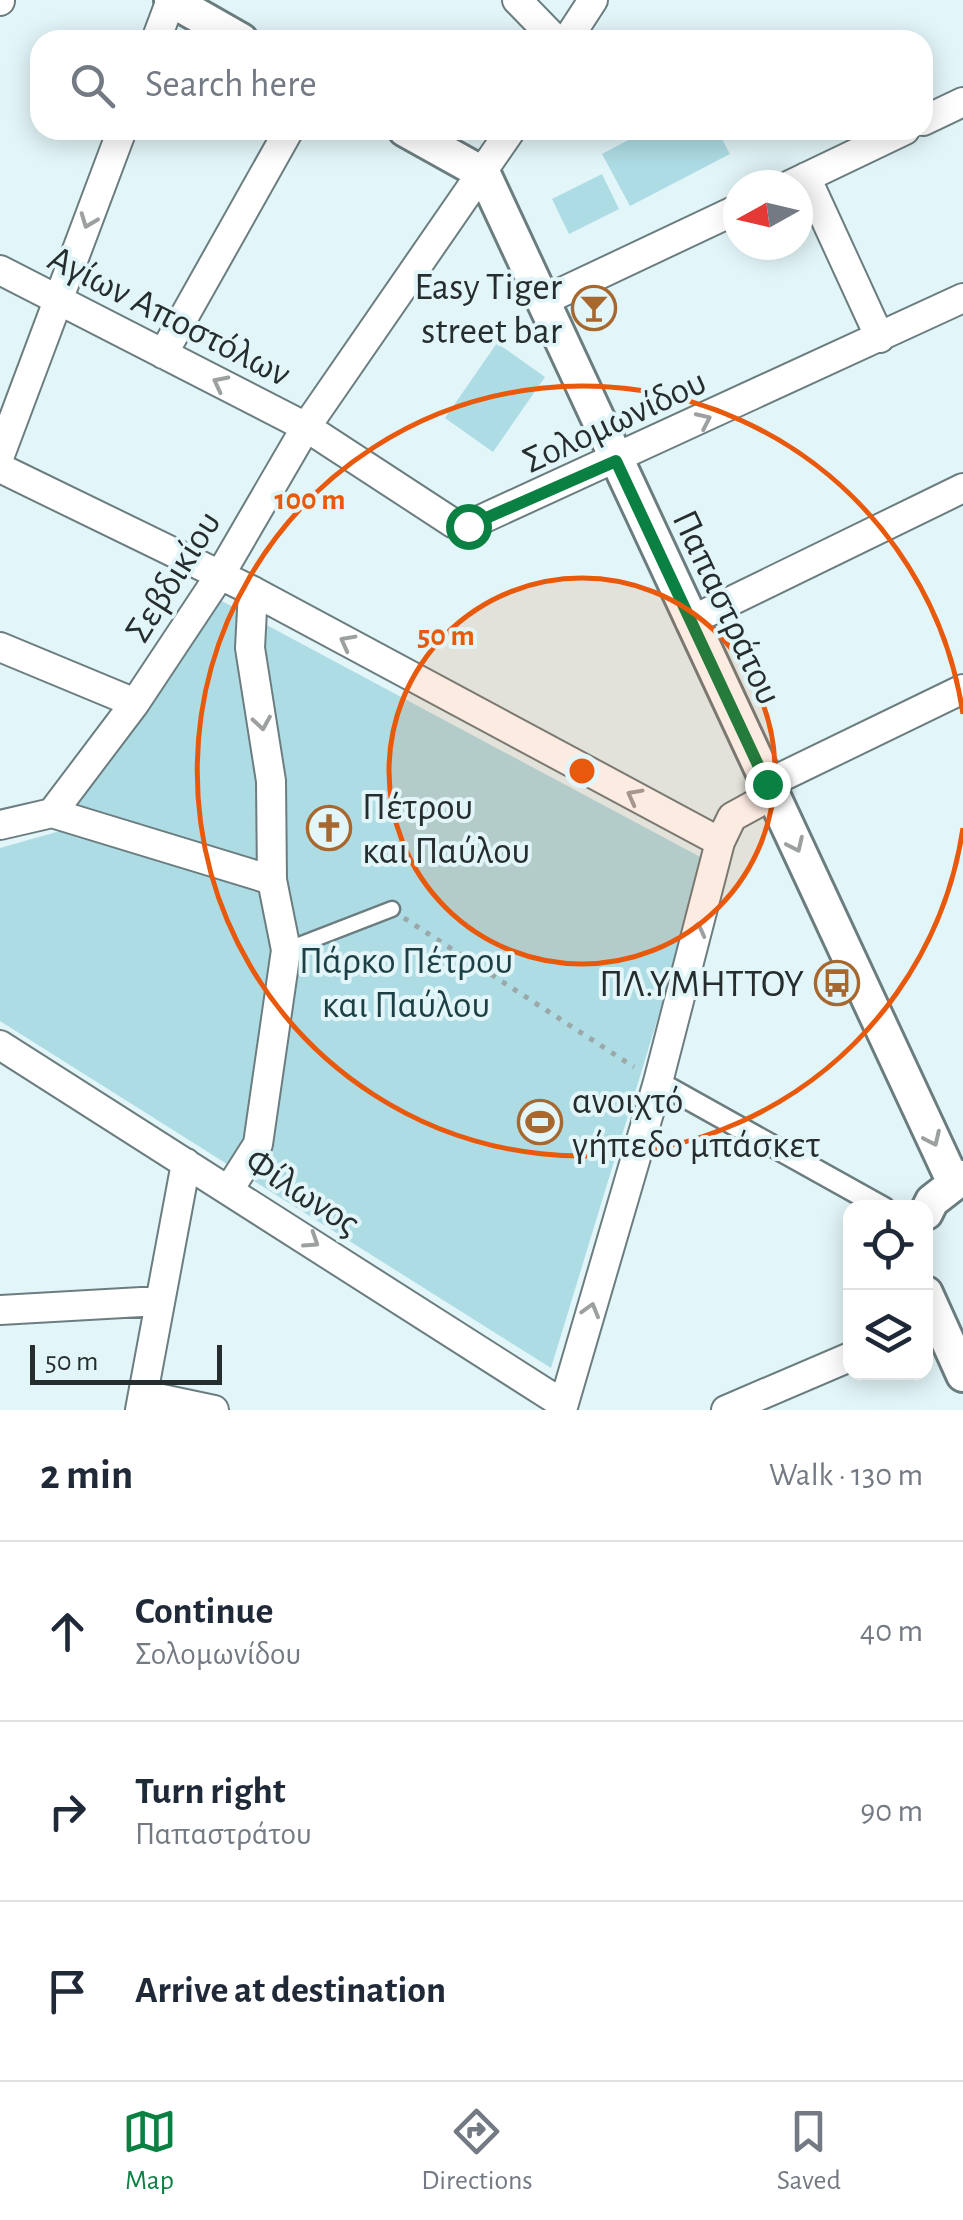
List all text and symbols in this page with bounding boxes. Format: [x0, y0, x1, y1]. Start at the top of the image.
search box [30, 30, 933, 140]
icon: search [65, 58, 120, 113]
text: Search here [145, 66, 317, 104]
north arrow [723, 170, 813, 260]
one-way arrow [79, 212, 100, 229]
street label: Αγίων Αποστόλων [42, 239, 296, 394]
place label: Easy Tiger street bar [414, 269, 563, 351]
bar icon: Easy Tiger street bar [571, 285, 617, 331]
street label: Σολομωνίδου [517, 363, 712, 481]
one-way arrow [212, 376, 230, 395]
one-way arrow [694, 412, 712, 432]
text: 100 m [275, 485, 345, 515]
route start [446, 504, 492, 550]
street label: Σεβδικίου [119, 505, 229, 649]
street label: Παπαστράτου [665, 505, 788, 711]
text: 50 m [417, 621, 475, 651]
one-way arrow [340, 635, 358, 654]
one-way arrow [251, 715, 272, 731]
centre of rings [564, 753, 600, 789]
route end [745, 762, 791, 808]
one-way arrow [626, 788, 644, 808]
place label: Πέτρου και Παύλου [362, 789, 530, 871]
church icon: Πέτρου και Παύλου [306, 805, 352, 851]
one-way arrow [783, 835, 803, 853]
one-way arrow [685, 922, 706, 939]
park label: Πάρκο Πέτρου και Παύλου [299, 943, 513, 1025]
bus stop icon: ΠΛ.ΥΜΗΤΤΟΥ [814, 960, 860, 1006]
place label: ΠΛ.ΥΜΗΤΤΟΥ [599, 966, 804, 1004]
place label: ανοιχτό γήπεδο μπάσκετ [572, 1083, 821, 1165]
sports icon: ανοιχτό γήπεδο μπάσκετ [517, 1099, 563, 1145]
one-way arrow [921, 1129, 941, 1147]
street label: Φίλωνος [238, 1142, 366, 1243]
map controls [843, 1200, 933, 1380]
button: locate [843, 1200, 933, 1290]
one-way arrow [301, 1229, 319, 1248]
button: layers [843, 1290, 933, 1380]
one-way arrow [579, 1303, 600, 1320]
scale bar [30, 1340, 222, 1384]
text: 50 m [45, 1348, 99, 1376]
text: 2 min [40, 1454, 133, 1496]
text: Walk · 130 m [769, 1459, 923, 1491]
text: Continue [135, 1593, 273, 1631]
icon: ahead [40, 1604, 95, 1659]
text: 40 m [860, 1615, 923, 1647]
text: Σολομωνίδου [135, 1638, 301, 1670]
text: Turn right [135, 1773, 285, 1811]
icon: right [40, 1784, 95, 1839]
text: 90 m [860, 1795, 923, 1827]
text: Παπαστράτου [135, 1818, 312, 1850]
icon: arrive [40, 1964, 95, 2019]
text: Arrive at destination [135, 1972, 446, 2010]
tab: Map [122, 2104, 177, 2198]
tab: Directions [421, 2104, 533, 2198]
tab: Saved [777, 2104, 841, 2198]

